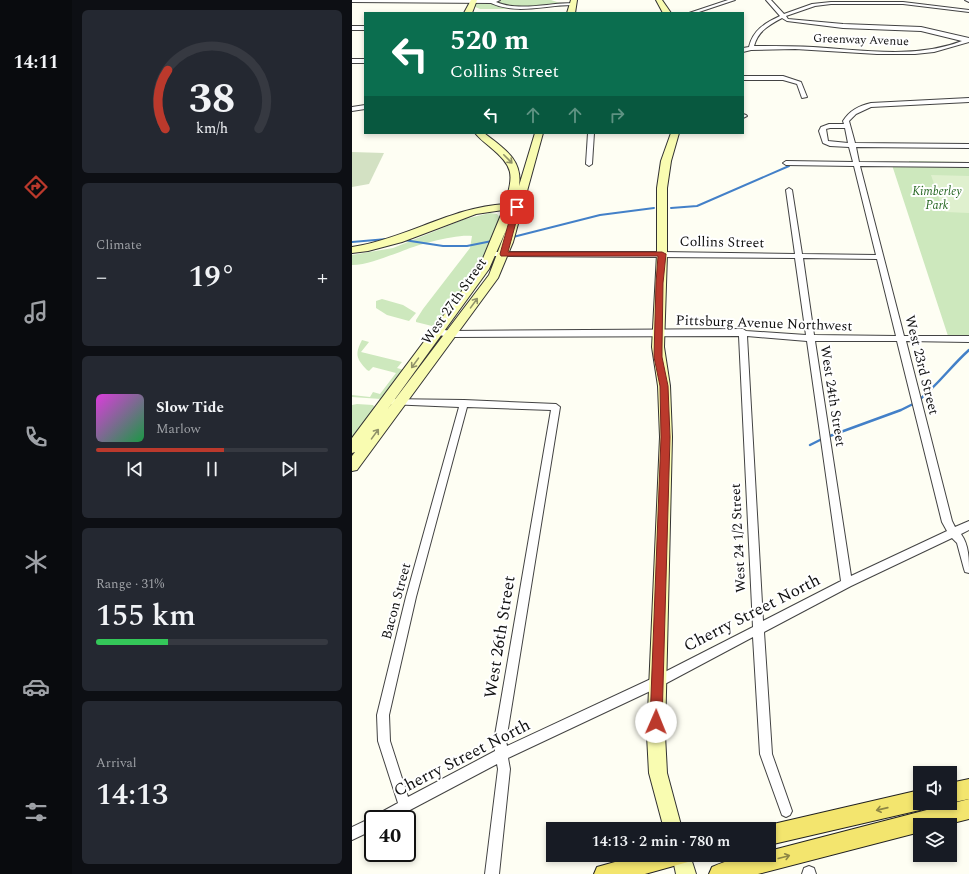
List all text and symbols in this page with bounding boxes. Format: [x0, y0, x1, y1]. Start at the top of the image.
text: 520 m [450, 19, 529, 62]
icon: left [384, 28, 436, 80]
street label: Greenway Avenue [813, 29, 909, 51]
text: 14:11 [13, 49, 59, 76]
text: Collins Street [450, 58, 559, 85]
text: 38 [189, 68, 235, 131]
icon: left [480, 104, 502, 126]
icon: ahead [522, 104, 544, 126]
icon: ahead [564, 104, 586, 126]
icon: right [606, 104, 628, 126]
text: km/h [196, 118, 228, 140]
one-way arrow [503, 154, 512, 164]
icon: directions [22, 173, 50, 201]
park label: Kimberley Park [912, 182, 962, 215]
pin [500, 190, 534, 224]
icon: arrive [506, 196, 528, 218]
street label: Collins Street [679, 231, 765, 253]
text: Climate [96, 235, 142, 255]
street label: West 27th Street [416, 253, 492, 349]
text: 19° [188, 254, 236, 300]
text: − [96, 261, 107, 294]
text: + [317, 261, 328, 294]
one-way arrow [470, 297, 478, 308]
icon: music [22, 298, 50, 326]
street label: Pittsburg Avenue Northwest [675, 309, 853, 337]
street label: West 23rd Street [899, 313, 945, 417]
street label: West 24th Street [815, 344, 851, 448]
one-way arrow [411, 358, 419, 369]
text: Slow Tide [156, 396, 224, 419]
text: Marlow [156, 419, 201, 439]
icon: phone [22, 423, 50, 451]
one-way arrow [371, 429, 379, 440]
icon: previous [124, 458, 146, 480]
icon: pause [201, 458, 223, 480]
icon: next [278, 458, 300, 480]
street label: West 24 1/2 Street [725, 483, 751, 593]
icon: climate [22, 548, 50, 576]
street label: Bacon Street [376, 560, 416, 642]
street label: Cherry Street North [679, 567, 825, 659]
text: Range · 31% [96, 574, 164, 594]
street label: West 26th Street [477, 574, 523, 700]
text: 155 km [96, 593, 196, 639]
icon: car [22, 673, 50, 701]
position arrow [635, 701, 677, 743]
street label: Cherry Street North [389, 712, 535, 804]
text: Arrival [96, 753, 137, 773]
map controls [913, 766, 957, 862]
button: sound [913, 766, 957, 810]
text: 14:13 [96, 772, 168, 818]
icon: filters [22, 798, 50, 826]
one-way arrow [876, 805, 889, 813]
speed limit sign: 40 [364, 810, 416, 862]
button: layers [913, 818, 957, 862]
text: 14:13 · 2 min · 780 m [592, 830, 730, 853]
one-way arrow [777, 853, 790, 860]

